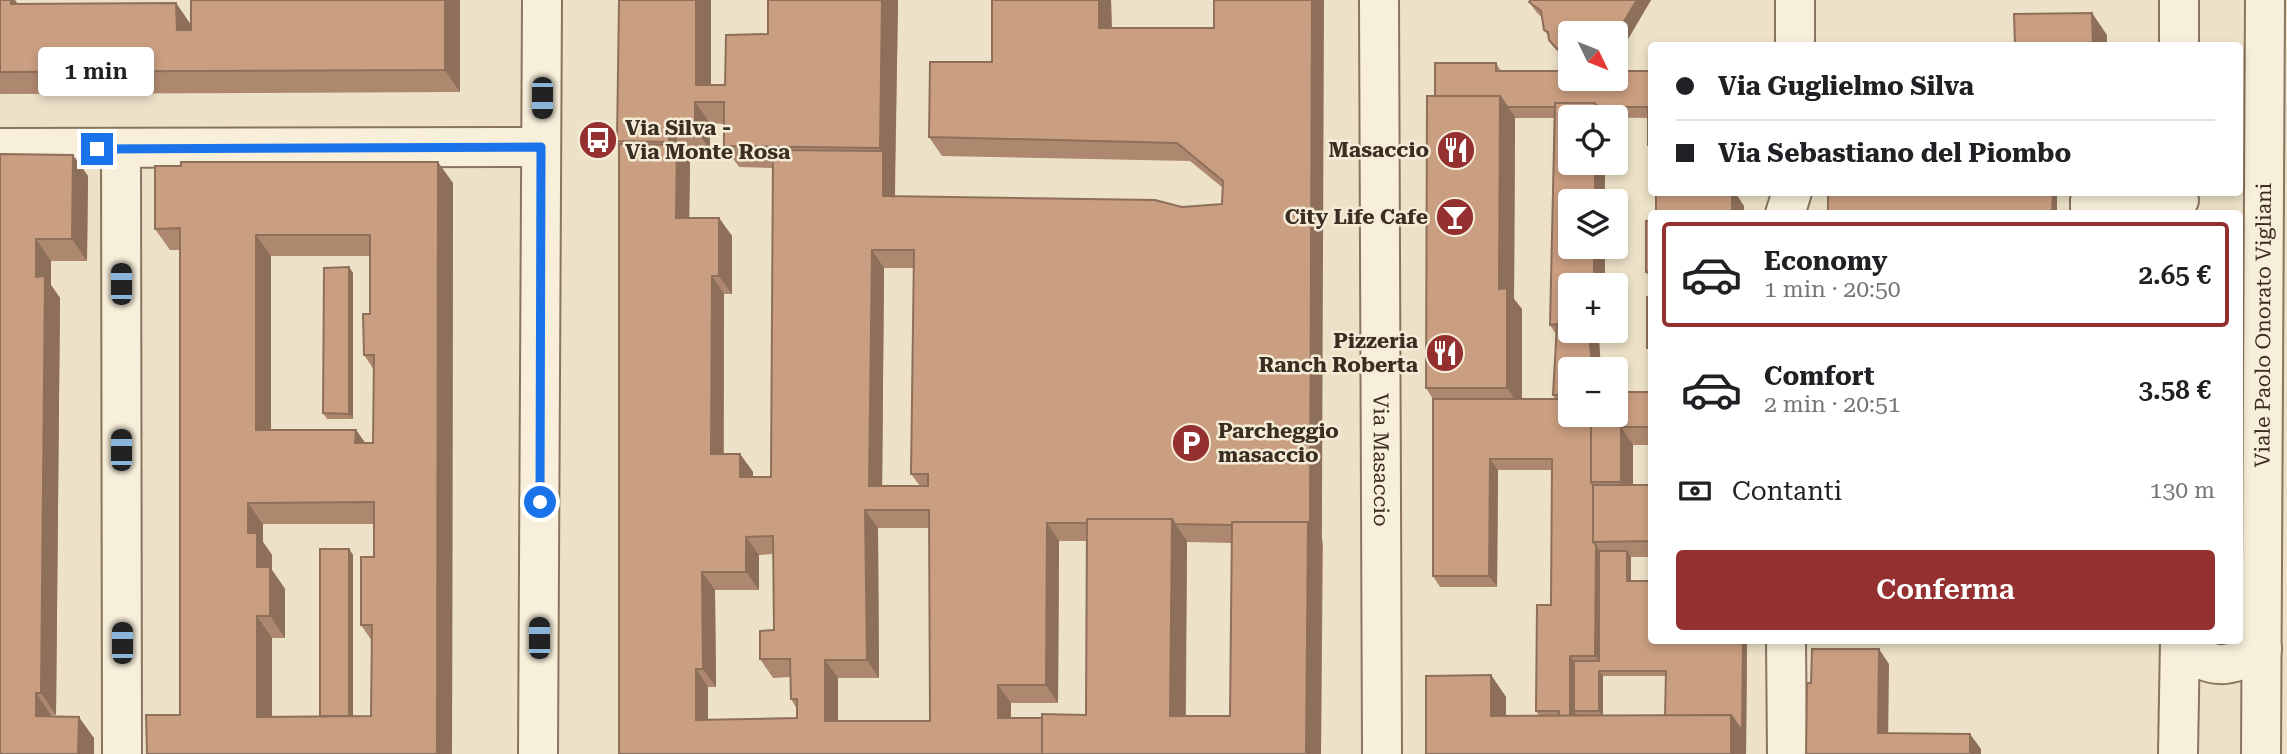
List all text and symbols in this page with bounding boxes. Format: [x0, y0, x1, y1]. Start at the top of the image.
north arrow [1558, 21, 1628, 91]
map controls [1558, 21, 1628, 427]
callout: 1 min [39, 47, 155, 96]
text: 1 min [64, 58, 128, 85]
text: Via Guglielmo Silva [1718, 71, 1974, 101]
car [532, 77, 553, 119]
button: locate [1558, 105, 1628, 175]
place label: Via Silva - Via Monte Rosa [625, 116, 791, 164]
bus stop icon: Via Silva - Via Monte Rosa [577, 119, 619, 161]
restaurant icon: Masaccio [1435, 129, 1477, 171]
route end [81, 133, 113, 165]
place label: Masaccio [1328, 138, 1429, 162]
text: Via Sebastiano del Piombo [1718, 138, 2071, 168]
street label: Viale Paolo Onorato Vigliani [2251, 182, 2276, 467]
button: layers [1558, 189, 1628, 259]
bar icon: City Life Cafe [1434, 196, 1476, 238]
place label: City Life Cafe [1285, 205, 1428, 229]
icon: car [1680, 243, 1743, 306]
text: Economy [1764, 246, 1887, 276]
text: 2.65 € [2139, 260, 2211, 290]
car [111, 263, 132, 305]
button: + [1558, 273, 1628, 343]
text: 1 min · 20:50 [1764, 276, 1901, 303]
place label: Pizzeria Ranch Roberta [1259, 329, 1419, 377]
restaurant icon: Pizzeria Ranch Roberta [1424, 332, 1466, 374]
button: − [1558, 357, 1628, 427]
icon: car [1680, 358, 1743, 421]
text: Comfort [1764, 361, 1874, 391]
text: 3.58 € [2139, 375, 2211, 405]
text: 2 min · 20:51 [1764, 391, 1901, 418]
street label: Via Masaccio [1369, 393, 1393, 527]
place label: Parcheggio masaccio [1218, 419, 1339, 467]
parking icon: Parcheggio masaccio [1170, 422, 1212, 464]
car [111, 429, 132, 471]
icon: cash [1676, 472, 1714, 510]
text: Contanti [1732, 476, 1842, 506]
text: 130 m [2150, 477, 2215, 504]
route start [524, 486, 556, 518]
button: Conferma [1676, 550, 2215, 630]
car [529, 617, 550, 659]
car [112, 622, 133, 664]

